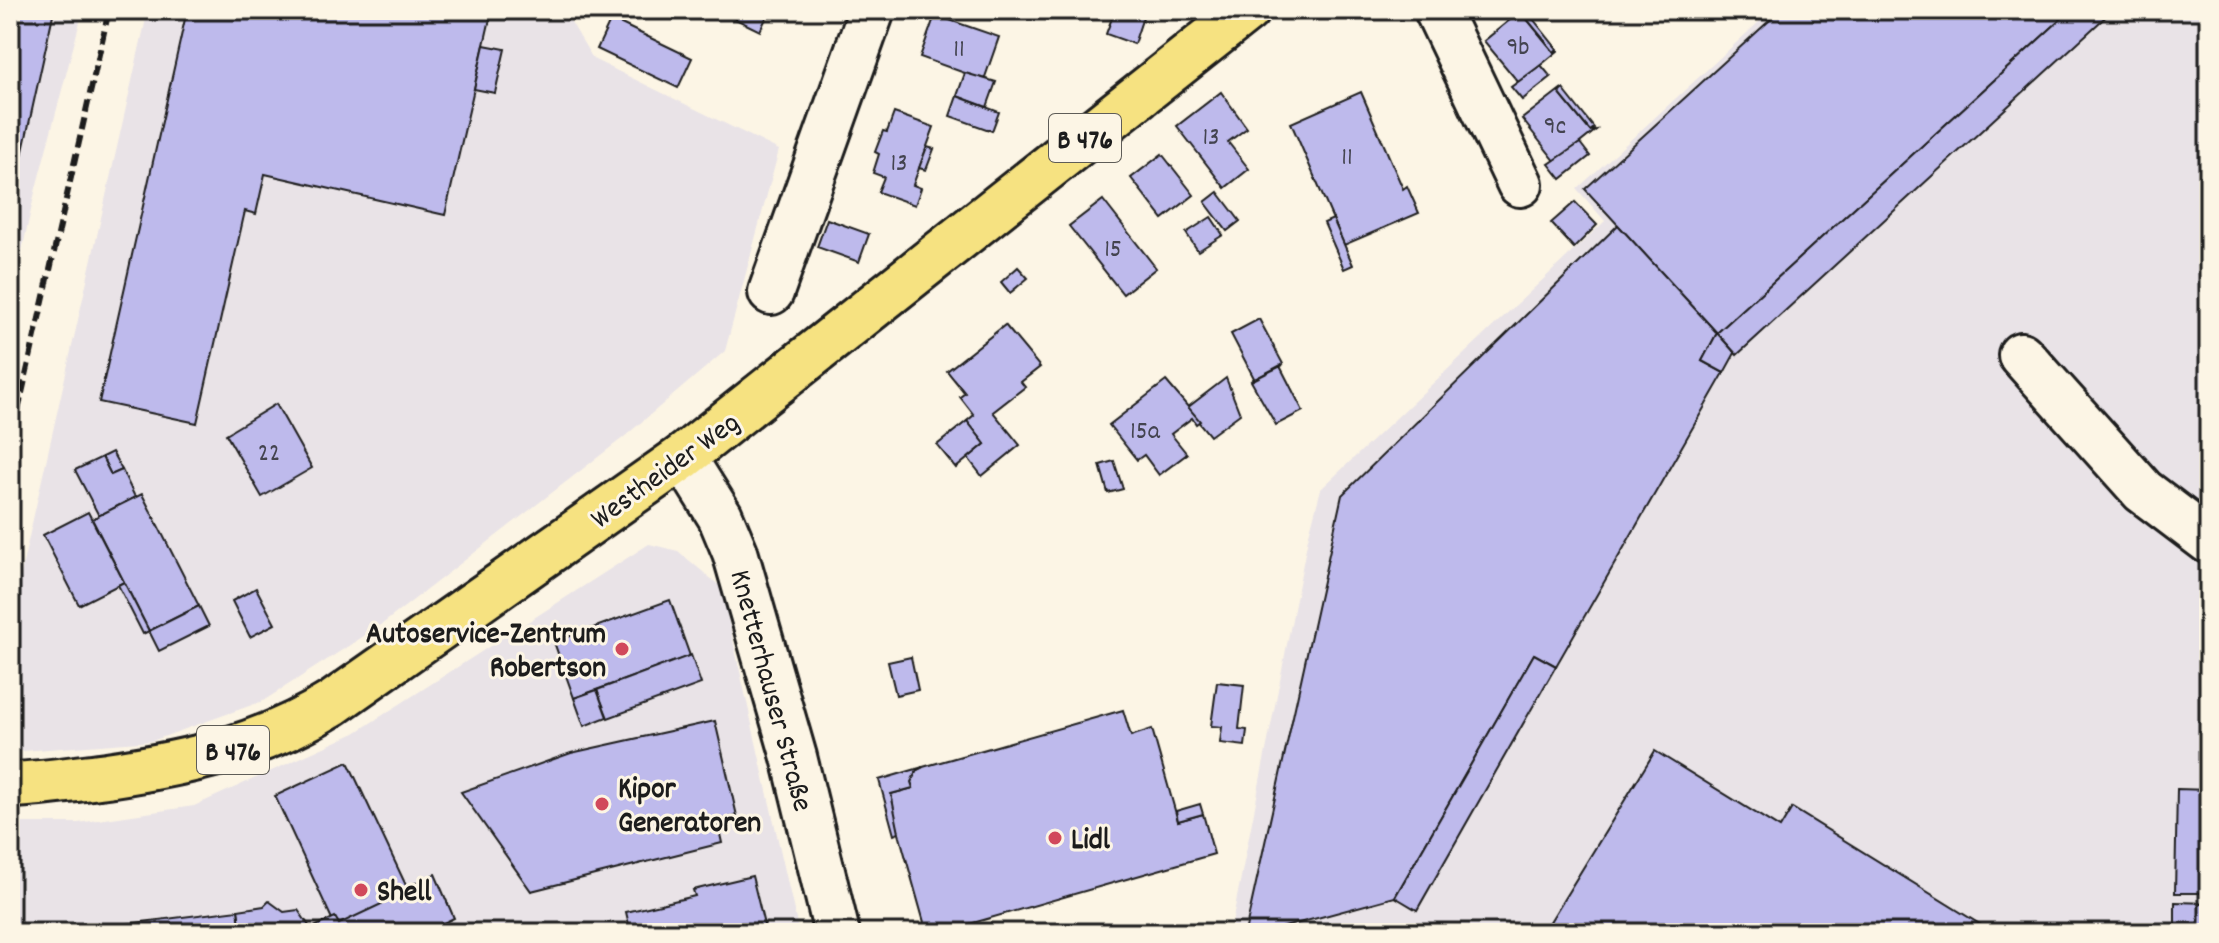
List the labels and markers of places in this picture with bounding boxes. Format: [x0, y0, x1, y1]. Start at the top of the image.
place label: Autoservice-Zentrum Robertson [366, 615, 606, 692]
marker: Autoservice-Zentrum Robertson [613, 640, 631, 658]
place label: Kipor Generatoren [618, 770, 761, 847]
marker: Kipor Generatoren [593, 795, 611, 813]
place label: Lidl [1071, 821, 1111, 864]
marker: Lidl [1046, 829, 1064, 847]
place label: Shell [377, 873, 432, 916]
marker: Shell [352, 881, 370, 899]

